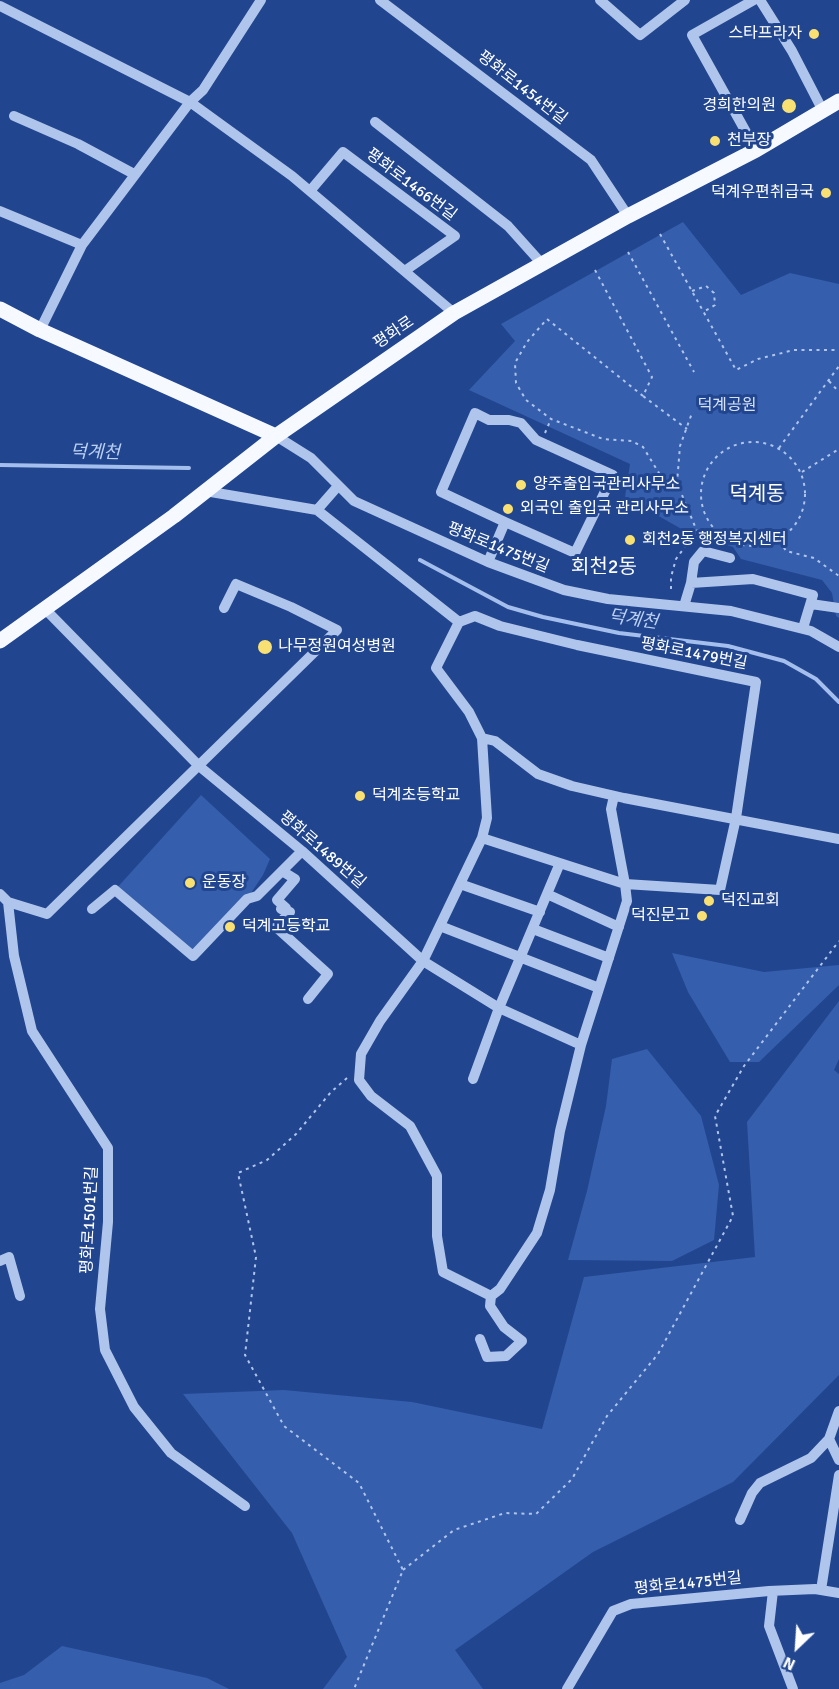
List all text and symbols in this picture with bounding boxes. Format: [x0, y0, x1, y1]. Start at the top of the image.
place label: 스타프라자 [728, 24, 802, 44]
marker: 스타프라자 [807, 27, 821, 41]
street label: 평화로1454번길 [473, 47, 571, 129]
place label: 경희한의원 [702, 96, 776, 116]
marker: 경희한의원 [780, 97, 798, 115]
place label: 천부장 [727, 131, 771, 151]
marker: 천부장 [708, 134, 722, 148]
street label: 평화로1466번길 [362, 145, 460, 225]
place label: 덕계우편취급국 [711, 183, 814, 203]
marker: 덕계우편취급국 [819, 186, 833, 200]
street label: 평화로 [370, 313, 418, 353]
park label: 덕계공원 [698, 396, 756, 416]
water label: 덕계천 [70, 442, 120, 464]
place label: 양주출입국관리사무소 [533, 475, 680, 495]
marker: 양주출입국관리사무소 [514, 478, 528, 492]
district label: 덕계동 [729, 483, 785, 507]
place label: 외국인 출입국 관리사무소 [520, 499, 689, 519]
marker: 외국인 출입국 관리사무소 [501, 502, 515, 516]
street label: 평화로1475번길 [444, 519, 552, 577]
place label: 회천2동 행정복지센터 [642, 530, 787, 550]
marker: 회천2동 행정복지센터 [623, 533, 637, 547]
district label: 회천2동 [571, 556, 637, 580]
water label: 덕계천 [607, 606, 659, 634]
street label: 평화로1479번길 [639, 634, 749, 674]
place label: 나무정원여성병원 [278, 637, 396, 657]
marker: 나무정원여성병원 [256, 638, 274, 656]
place label: 덕계초등학교 [372, 786, 460, 806]
marker: 덕계초등학교 [353, 789, 367, 803]
street label: 평화로1489번길 [275, 807, 369, 893]
place label: 운동장 [202, 873, 246, 893]
marker: 운동장 [183, 876, 197, 890]
place label: 덕진교회 [721, 891, 780, 911]
marker: 덕진교회 [702, 894, 716, 908]
place label: 덕진문고 [631, 906, 690, 926]
marker: 덕진문고 [695, 909, 709, 923]
place label: 덕계고등학교 [242, 917, 330, 937]
marker: 덕계고등학교 [223, 920, 237, 934]
street label: 평화로1501번길 [78, 1165, 102, 1275]
street label: 평화로1475번길 [633, 1569, 743, 1599]
north arrow [767, 1617, 827, 1677]
text: N [780, 1652, 799, 1675]

